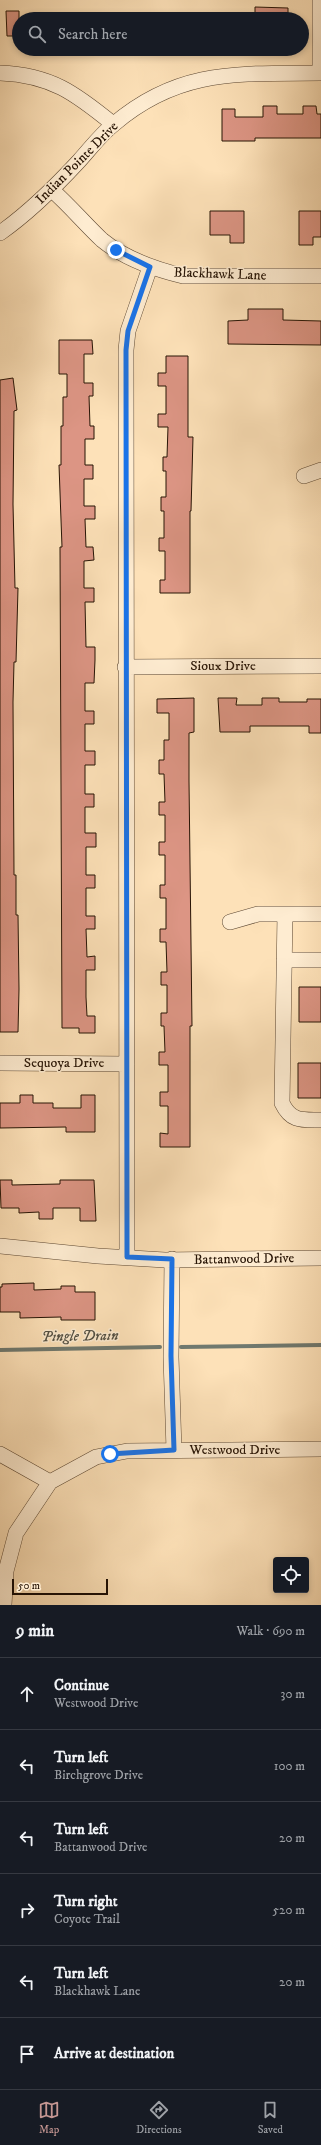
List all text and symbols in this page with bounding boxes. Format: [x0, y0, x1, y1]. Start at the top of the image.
search box [12, 12, 309, 56]
icon: search [26, 23, 48, 45]
text: Search here [58, 25, 127, 44]
street label: Indian Pointe Drive [32, 118, 122, 208]
route end [107, 241, 125, 259]
street label: Blackhawk Lane [173, 263, 267, 285]
street label: Sioux Drive [190, 657, 256, 675]
street label: Sequoya Drive [24, 1054, 104, 1072]
street label: Battanwood Drive [194, 1249, 295, 1269]
water label: Pingle Drain [41, 1326, 119, 1346]
street label: Westwood Drive [189, 1441, 281, 1459]
route start [101, 1445, 119, 1463]
map controls [273, 1557, 309, 1593]
button: locate [273, 1557, 309, 1593]
scale bar [12, 1577, 108, 1596]
text: 50 m [18, 1579, 40, 1593]
text: 9 min [16, 1620, 54, 1642]
text: Walk · 690 m [236, 1623, 305, 1639]
text: Continue [54, 1676, 109, 1695]
icon: ahead [16, 1683, 38, 1705]
text: 30 m [281, 1686, 305, 1702]
text: Westwood Drive [54, 1695, 138, 1711]
text: Turn left [54, 1748, 108, 1767]
icon: left [16, 1755, 38, 1777]
text: 100 m [274, 1758, 305, 1774]
text: Birchgrove Drive [54, 1767, 143, 1783]
text: Turn left [54, 1820, 108, 1839]
icon: left [16, 1827, 38, 1849]
text: 20 m [279, 1830, 305, 1846]
text: Battanwood Drive [54, 1839, 148, 1855]
text: Turn right [54, 1892, 117, 1911]
icon: right [16, 1899, 38, 1921]
text: 520 m [273, 1902, 305, 1918]
text: Coyote Trail [54, 1911, 120, 1927]
text: Turn left [54, 1964, 108, 1983]
icon: left [16, 1971, 38, 1993]
text: 20 m [279, 1974, 305, 1990]
text: Blackhawk Lane [54, 1983, 140, 1999]
icon: arrive [16, 2043, 38, 2065]
text: Arrive at destination [54, 2044, 174, 2063]
tab: Map [38, 2099, 60, 2137]
tab: Directions [136, 2099, 182, 2137]
tab: Saved [258, 2099, 283, 2137]

